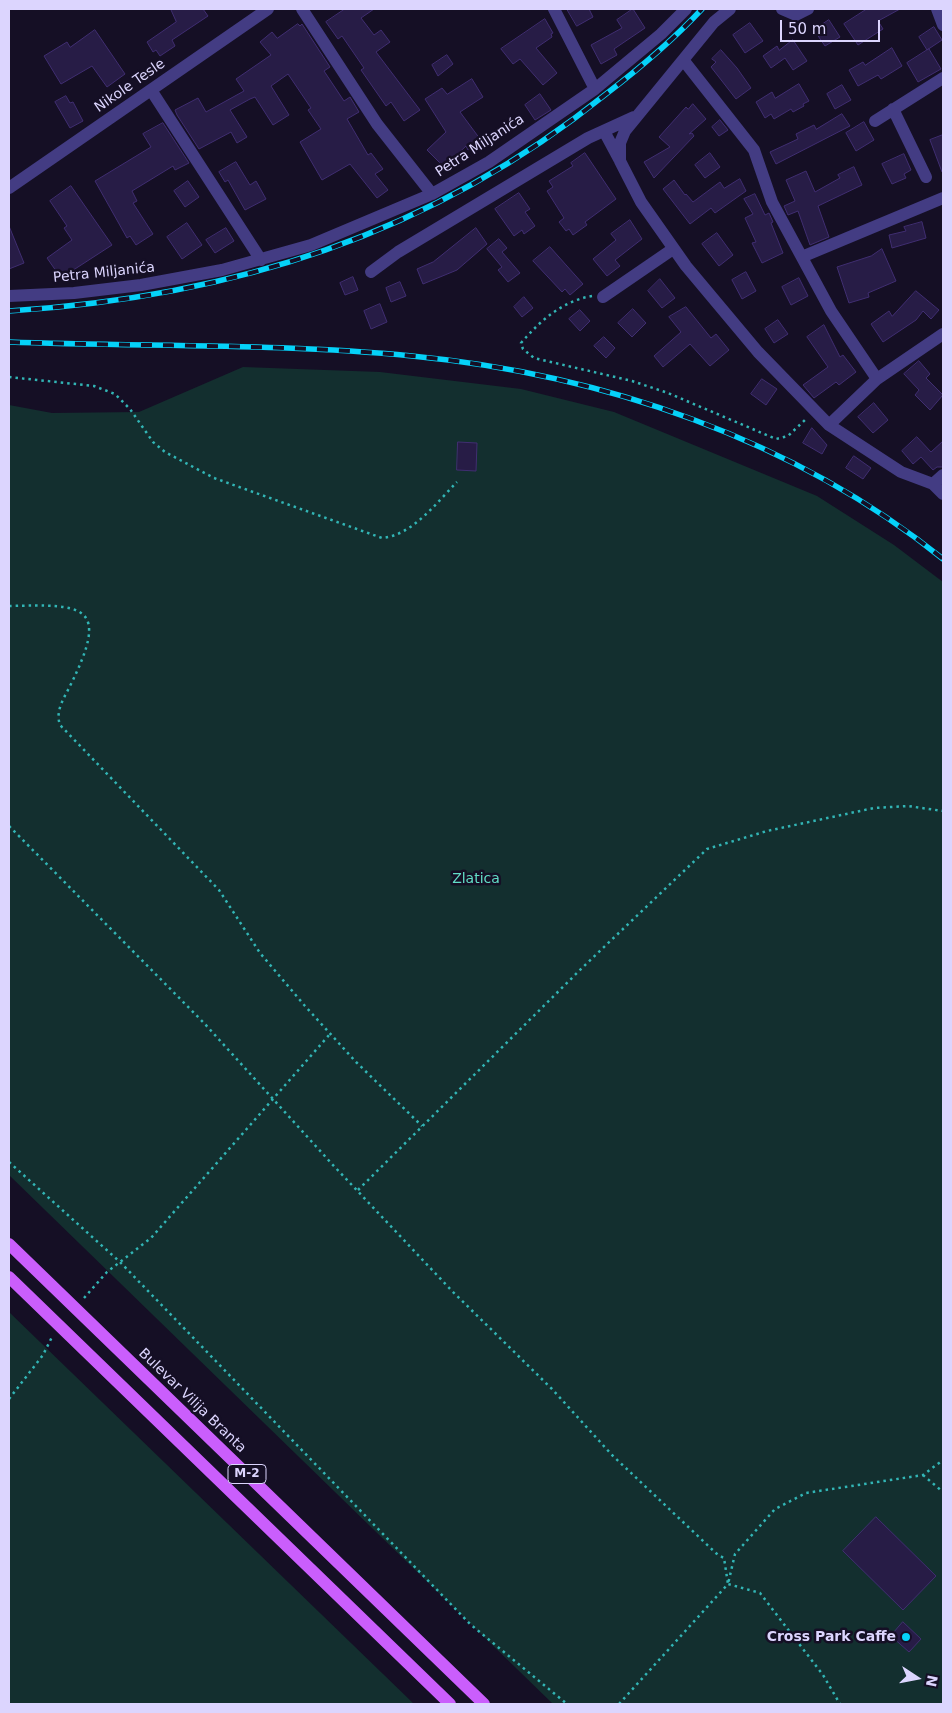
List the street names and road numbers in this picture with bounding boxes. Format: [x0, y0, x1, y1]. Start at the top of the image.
street label: Nikole Tesle [92, 56, 168, 116]
street label: Petra Miljanića [433, 111, 527, 181]
street label: Petra Miljanića [52, 259, 156, 287]
street label: Bulevar Vilija Branta [135, 1345, 249, 1457]
road number: M-2 [228, 1465, 266, 1484]

